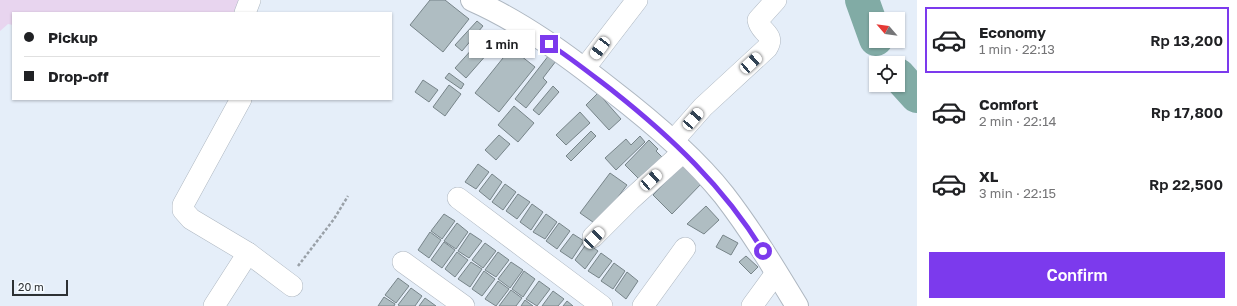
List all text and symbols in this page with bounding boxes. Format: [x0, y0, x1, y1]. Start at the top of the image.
north arrow [869, 12, 905, 48]
map controls [869, 12, 905, 92]
icon: car [931, 22, 967, 58]
text: Economy [979, 23, 1046, 41]
text: Pickup [48, 28, 98, 46]
callout: 1 min [469, 30, 535, 58]
text: Rp 13,200 [1150, 31, 1223, 49]
route end [540, 35, 558, 53]
car [588, 35, 612, 61]
text: 1 min [486, 36, 518, 52]
text: 1 min · 22:13 [979, 41, 1055, 57]
car [738, 51, 764, 75]
button: locate [869, 56, 905, 92]
text: Drop-off [48, 67, 108, 85]
icon: car [931, 94, 967, 130]
text: Comfort [979, 95, 1038, 113]
text: Rp 17,800 [1151, 103, 1223, 121]
car [681, 106, 705, 132]
text: 2 min · 22:14 [979, 113, 1056, 129]
icon: car [931, 166, 967, 202]
text: XL [979, 167, 998, 185]
car [638, 168, 664, 192]
text: Rp 22,500 [1149, 175, 1223, 193]
text: 3 min · 22:15 [979, 185, 1056, 201]
car [581, 225, 607, 251]
route start [754, 242, 772, 260]
button: Confirm [929, 252, 1225, 298]
scale bar [12, 278, 68, 297]
text: 20 m [18, 280, 44, 293]

